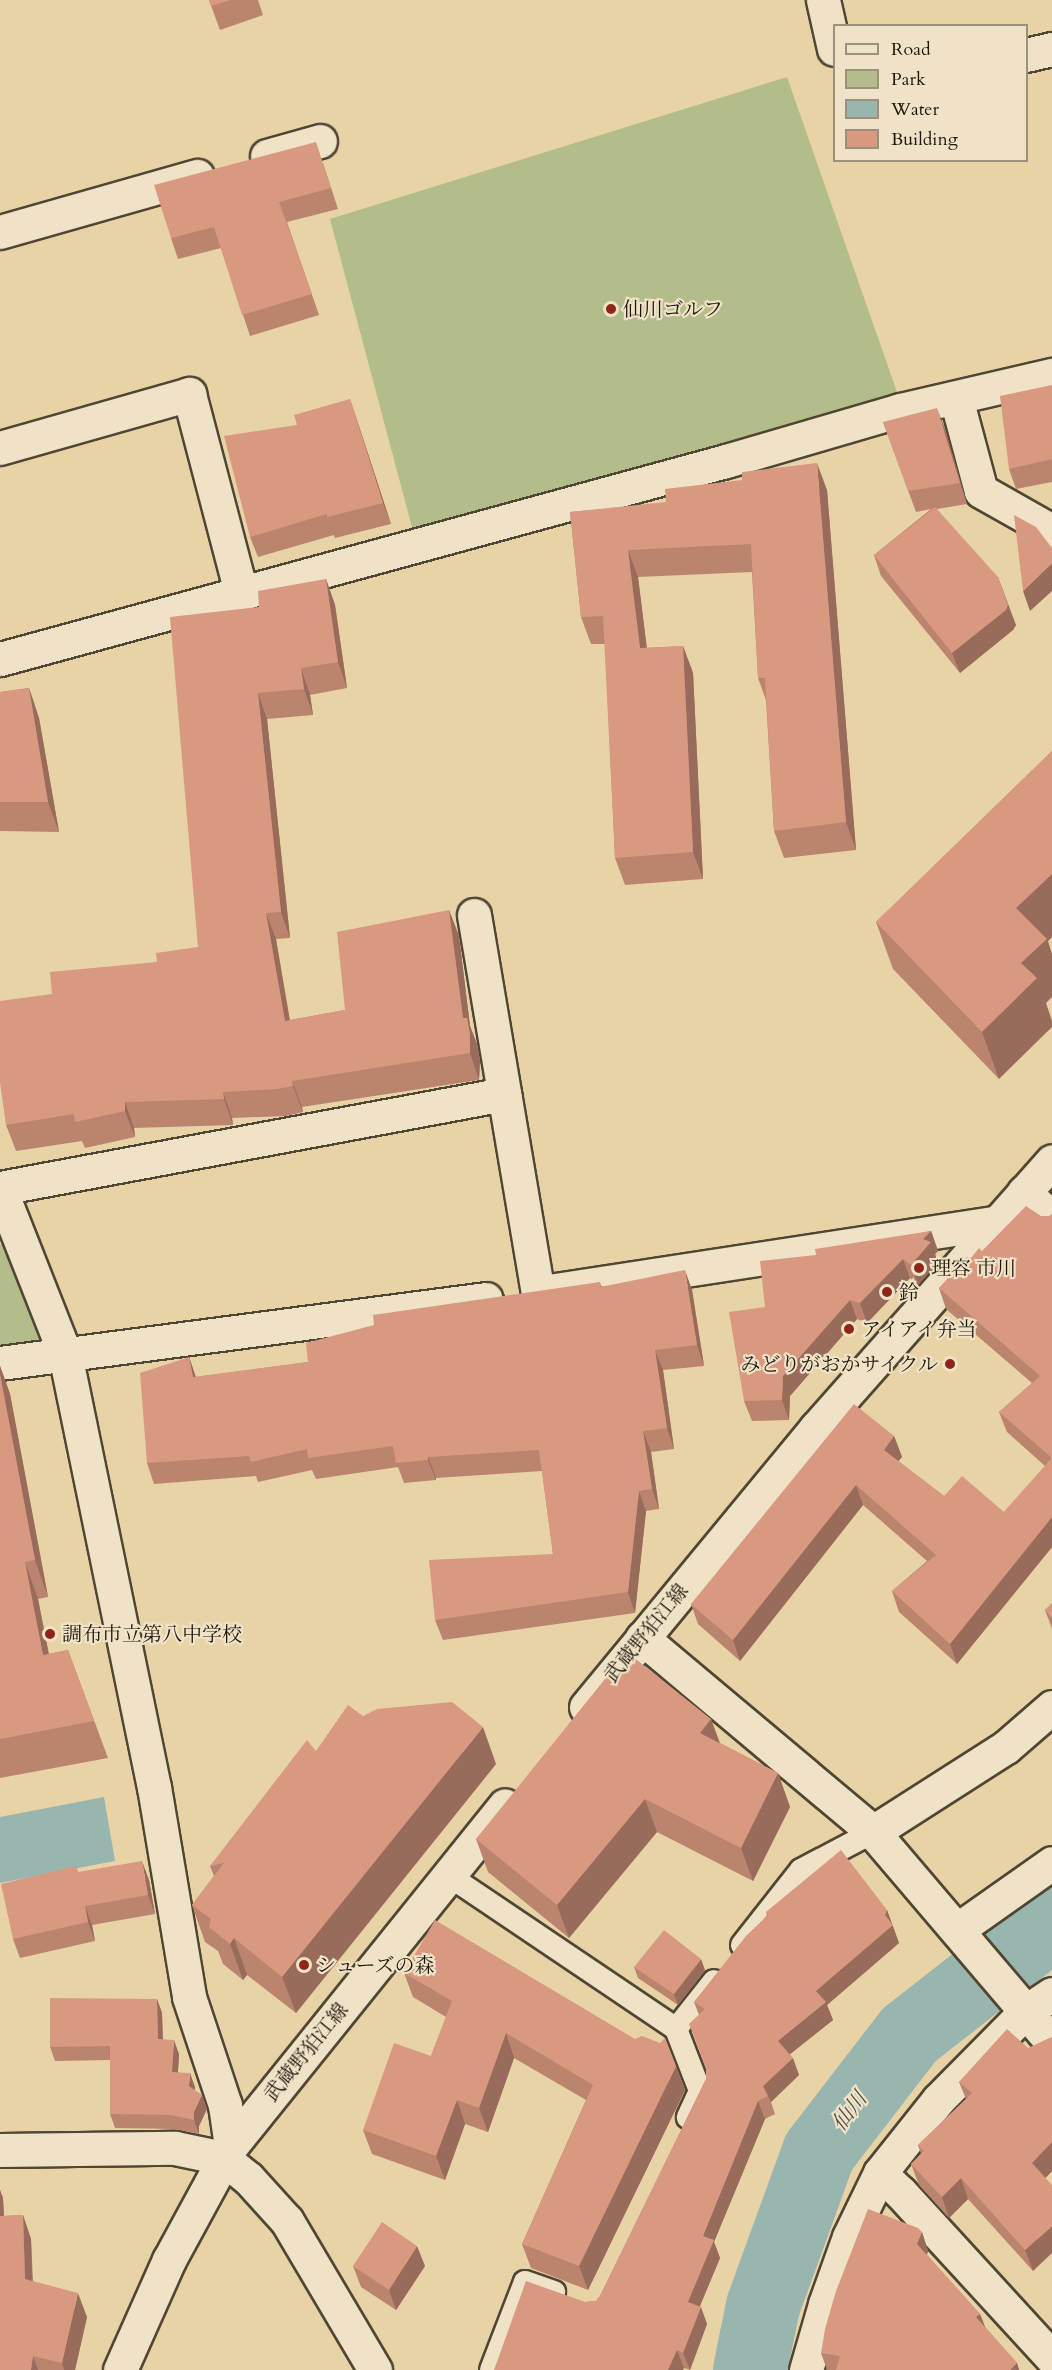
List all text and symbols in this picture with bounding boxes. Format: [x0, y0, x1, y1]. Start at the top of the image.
legend [833, 24, 1028, 162]
text: Road [891, 37, 931, 62]
text: Park [891, 67, 926, 92]
text: Water [891, 97, 939, 122]
text: Building [891, 127, 958, 152]
place label: 仙川ゴルフ [623, 297, 723, 321]
marker: 仙川ゴルフ [604, 302, 618, 316]
place label: 理容 市川 [931, 1256, 1016, 1280]
marker: 理容 市川 [912, 1261, 926, 1275]
place label: 鈴 [899, 1280, 919, 1304]
marker: 鈴 [880, 1285, 894, 1299]
place label: アイアイ弁当 [861, 1317, 981, 1341]
marker: アイアイ弁当 [842, 1322, 856, 1336]
place label: みどりがおかサイクル [738, 1352, 938, 1376]
marker: みどりがおかサイクル [943, 1357, 957, 1371]
street label: 武蔵野狛江線 [599, 1579, 693, 1687]
place label: 調布市立第八中学校 [62, 1622, 242, 1646]
marker: 調布市立第八中学校 [43, 1627, 57, 1641]
place label: シューズの森 [316, 1953, 436, 1977]
marker: シューズの森 [297, 1958, 311, 1972]
street label: 武蔵野狛江線 [259, 1998, 353, 2106]
water label: 仙川 [827, 2088, 873, 2136]

